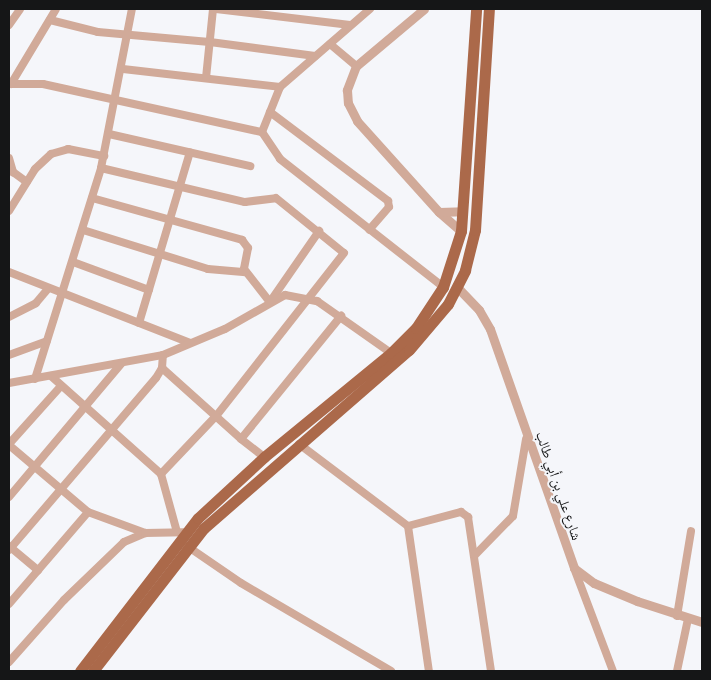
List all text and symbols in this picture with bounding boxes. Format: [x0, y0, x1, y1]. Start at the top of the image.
street label: شارع علي بن أبي طالب [532, 429, 584, 543]

